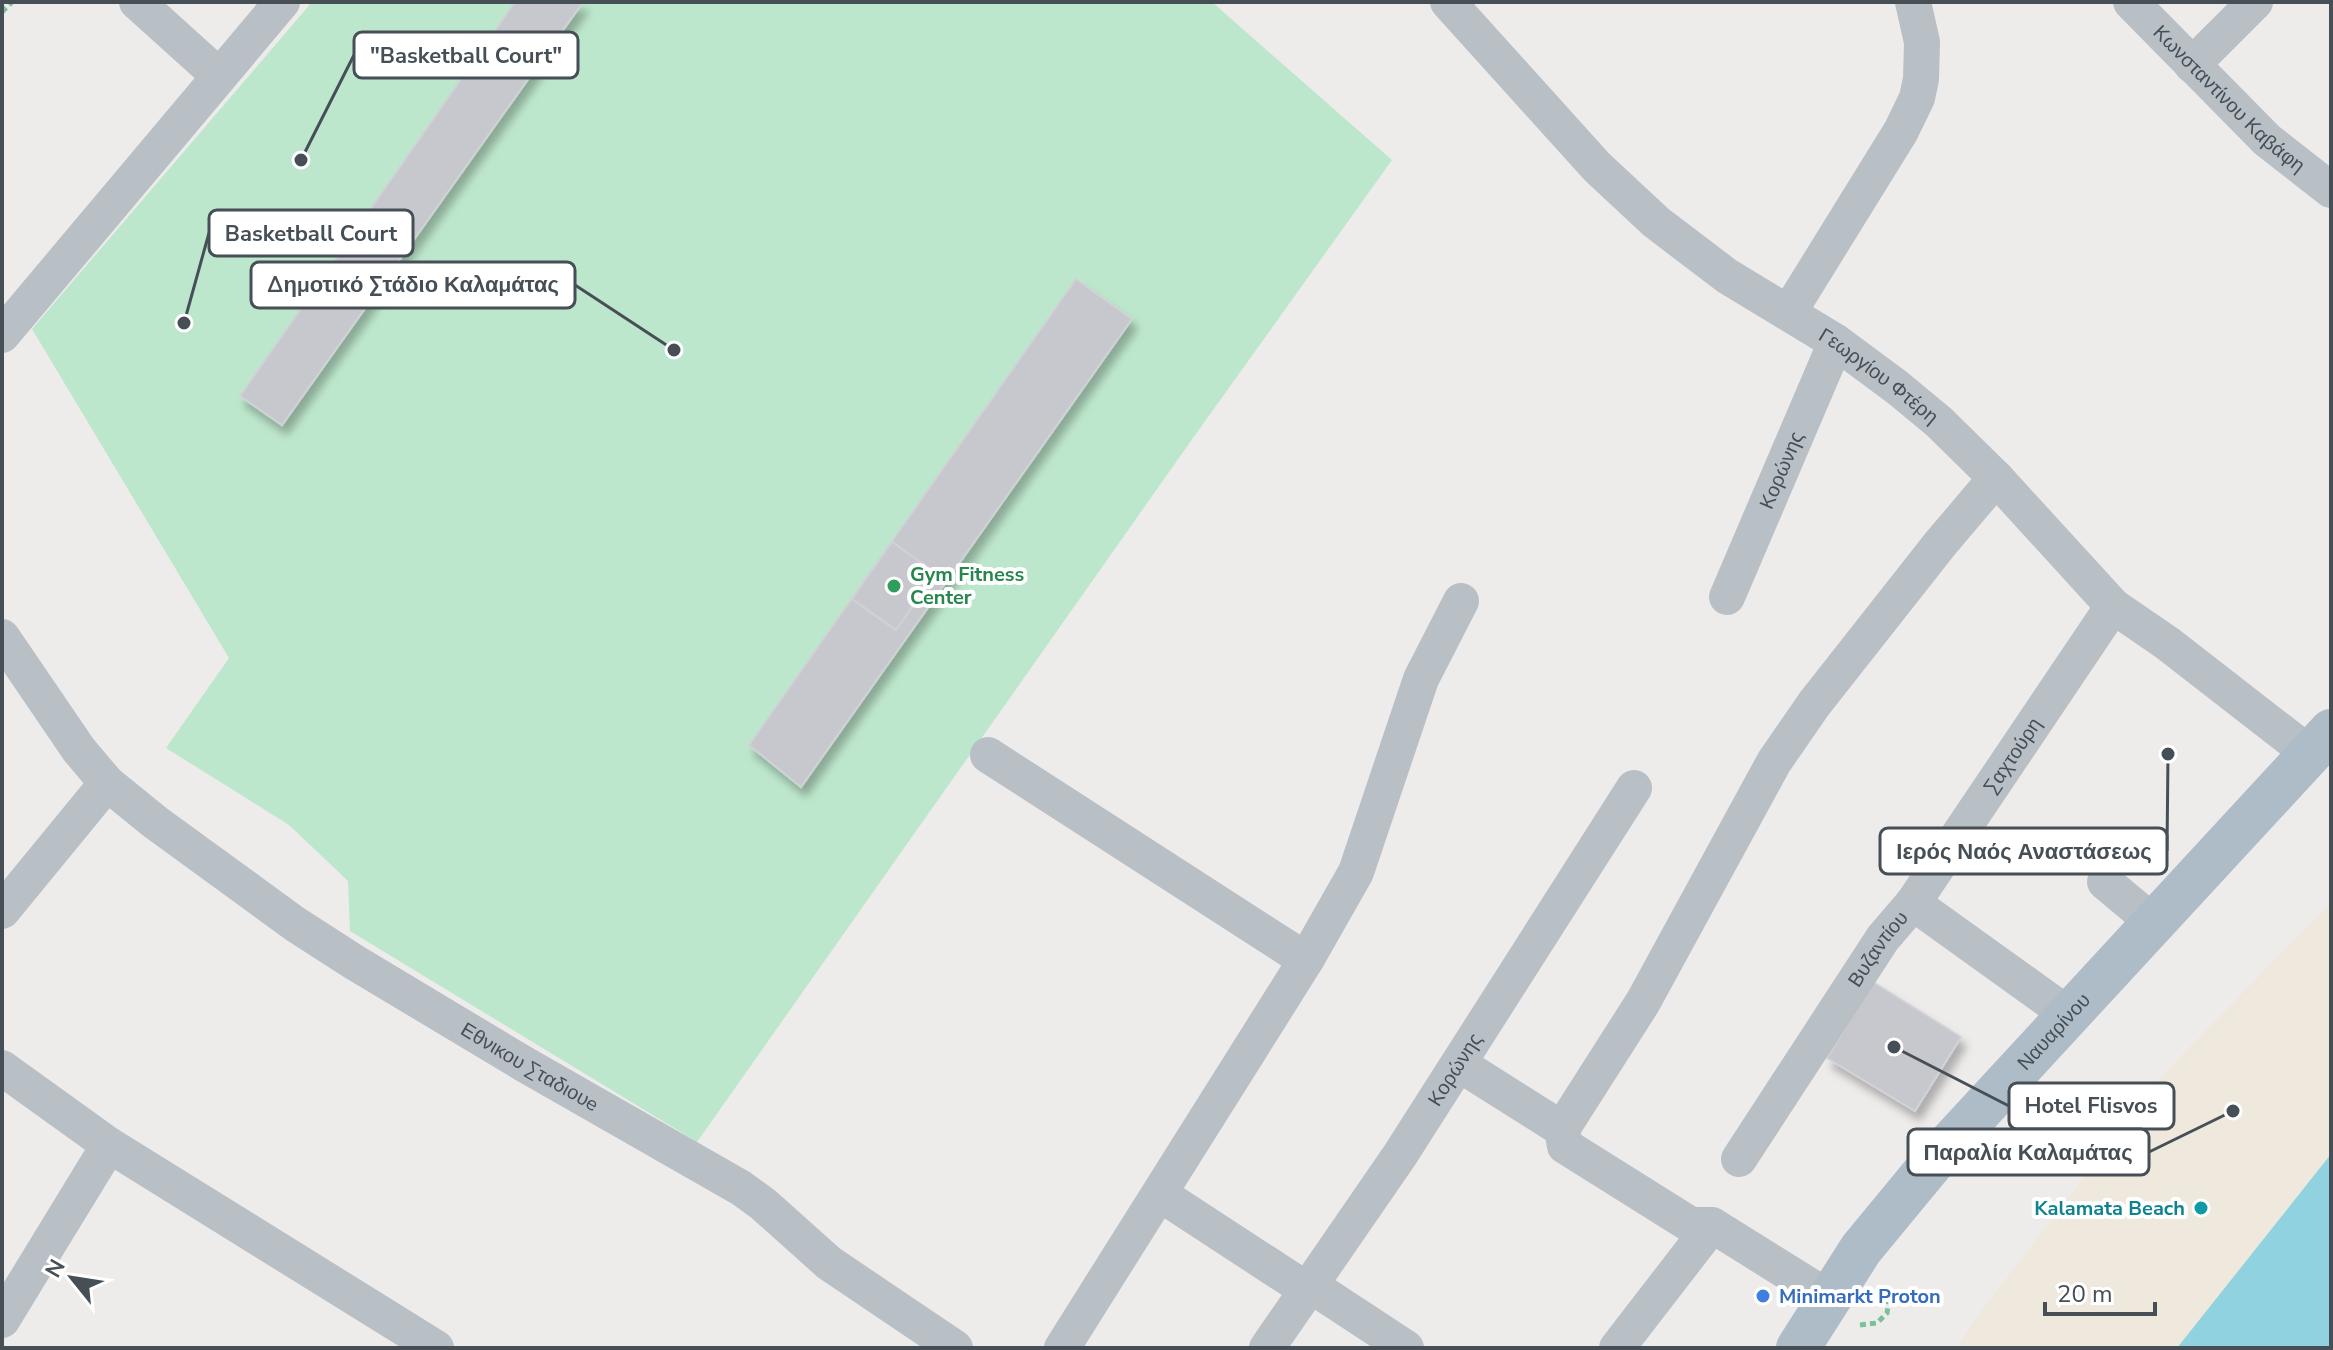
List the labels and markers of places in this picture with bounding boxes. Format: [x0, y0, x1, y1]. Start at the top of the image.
callout: "Basketball Court" [354, 32, 578, 78]
callout: Basketball Court [209, 210, 413, 256]
callout: Δημοτικό Στάδιο Καλαμάτας [251, 262, 575, 308]
place label: Gym Fitness Center [910, 561, 1024, 611]
marker: Gym Fitness Center [885, 577, 903, 595]
callout: Ιερός Ναός Αναστάσεως [1880, 828, 2167, 874]
callout: Hotel Flisvos [2009, 1083, 2174, 1129]
callout: Παραλία Καλαμάτας [1908, 1129, 2149, 1175]
place label: Kalamata Beach [2034, 1195, 2185, 1222]
marker: Kalamata Beach [2192, 1199, 2210, 1217]
place label: Minimarkt Proton [1779, 1283, 1941, 1310]
marker: Minimarkt Proton [1754, 1287, 1772, 1305]

